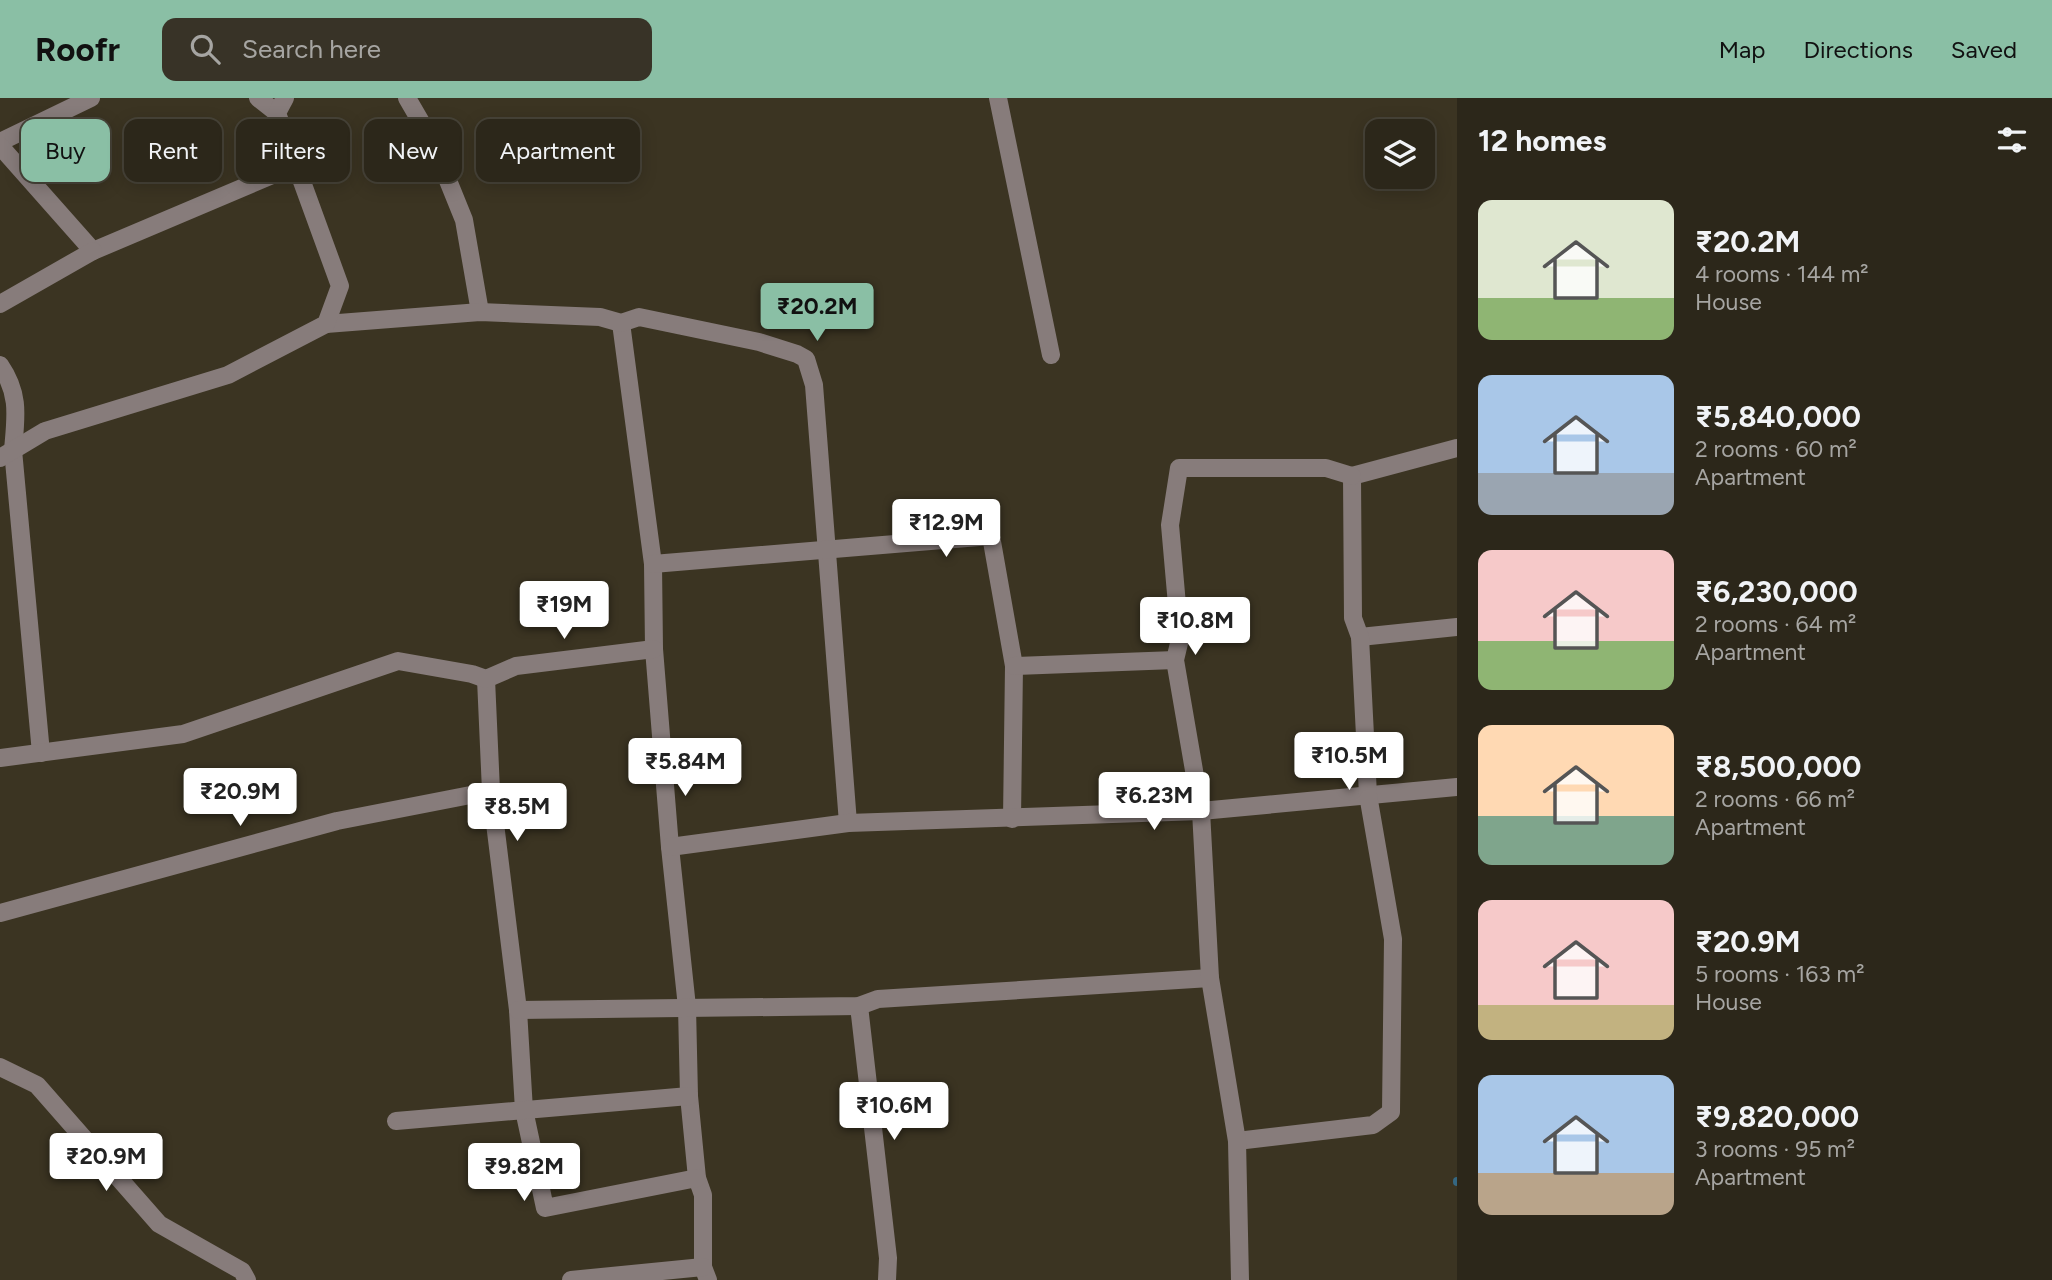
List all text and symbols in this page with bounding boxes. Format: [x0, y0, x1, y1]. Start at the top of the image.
search box [162, 18, 652, 81]
text: Roofr [35, 30, 120, 69]
icon: search [186, 30, 224, 68]
text: Search here [242, 33, 381, 65]
text: Map [1719, 35, 1765, 64]
text: Directions [1803, 35, 1913, 64]
text: Saved [1951, 35, 2017, 64]
chip: Buy [21, 119, 110, 182]
chip: Rent [124, 119, 222, 182]
chip: Filters [236, 119, 350, 182]
chip: New [364, 119, 462, 182]
chip: Apartment [476, 119, 640, 182]
map controls [1365, 119, 1435, 189]
button: layers [1365, 119, 1435, 189]
icon: filters [1993, 121, 2031, 159]
text: 12 homes [1478, 122, 1606, 159]
text: ₹20.2M [1695, 223, 1800, 260]
icon: home [1534, 228, 1618, 312]
text: 4 rooms · 144 m² [1695, 260, 1869, 288]
pin: ₹20.2M [760, 284, 874, 343]
text: House [1695, 288, 1762, 316]
text: ₹20.2M [777, 292, 857, 320]
text: ₹5,840,000 [1695, 398, 1861, 435]
icon: home [1534, 403, 1618, 487]
text: 2 rooms · 60 m² [1695, 435, 1857, 463]
text: Apartment [1695, 463, 1806, 491]
pin: ₹12.9M [889, 500, 1003, 559]
text: ₹12.9M [908, 508, 984, 536]
text: ₹6,230,000 [1695, 573, 1858, 610]
icon: home [1534, 578, 1618, 662]
pin: ₹19M [523, 582, 605, 641]
text: ₹19M [536, 590, 592, 618]
pin: ₹10.8M [1138, 598, 1252, 657]
text: ₹10.8M [1156, 606, 1234, 634]
text: 2 rooms · 64 m² [1695, 610, 1856, 638]
text: Apartment [1695, 638, 1806, 666]
pin: ₹10.5M [1292, 732, 1406, 792]
pin: ₹5.84M [628, 738, 742, 798]
text: ₹10.5M [1310, 741, 1388, 769]
text: ₹5.84M [644, 747, 726, 775]
text: ₹8,500,000 [1695, 748, 1861, 785]
icon: home [1534, 753, 1618, 837]
pin: ₹20.9M [183, 768, 297, 828]
pin: ₹6.23M [1097, 772, 1211, 832]
text: ₹20.9M [200, 777, 280, 805]
text: ₹6.23M [1115, 781, 1193, 809]
pin: ₹8.5M [468, 784, 566, 843]
text: 2 rooms · 66 m² [1695, 785, 1855, 813]
text: ₹8.5M [484, 792, 550, 820]
text: Apartment [1695, 813, 1806, 841]
text: ₹20.9M [1695, 923, 1800, 960]
icon: home [1534, 928, 1618, 1012]
text: 5 rooms · 163 m² [1695, 960, 1864, 988]
text: House [1695, 988, 1762, 1016]
pin: ₹10.6M [837, 1082, 951, 1142]
text: ₹10.6M [855, 1091, 933, 1119]
text: ₹9,820,000 [1695, 1098, 1859, 1135]
icon: home [1534, 1103, 1618, 1187]
pin: ₹20.9M [49, 1134, 163, 1193]
text: 3 rooms · 95 m² [1695, 1135, 1855, 1163]
text: ₹20.9M [66, 1142, 146, 1170]
pin: ₹9.82M [467, 1144, 581, 1203]
text: ₹9.82M [484, 1152, 564, 1180]
text: Apartment [1695, 1163, 1806, 1191]

